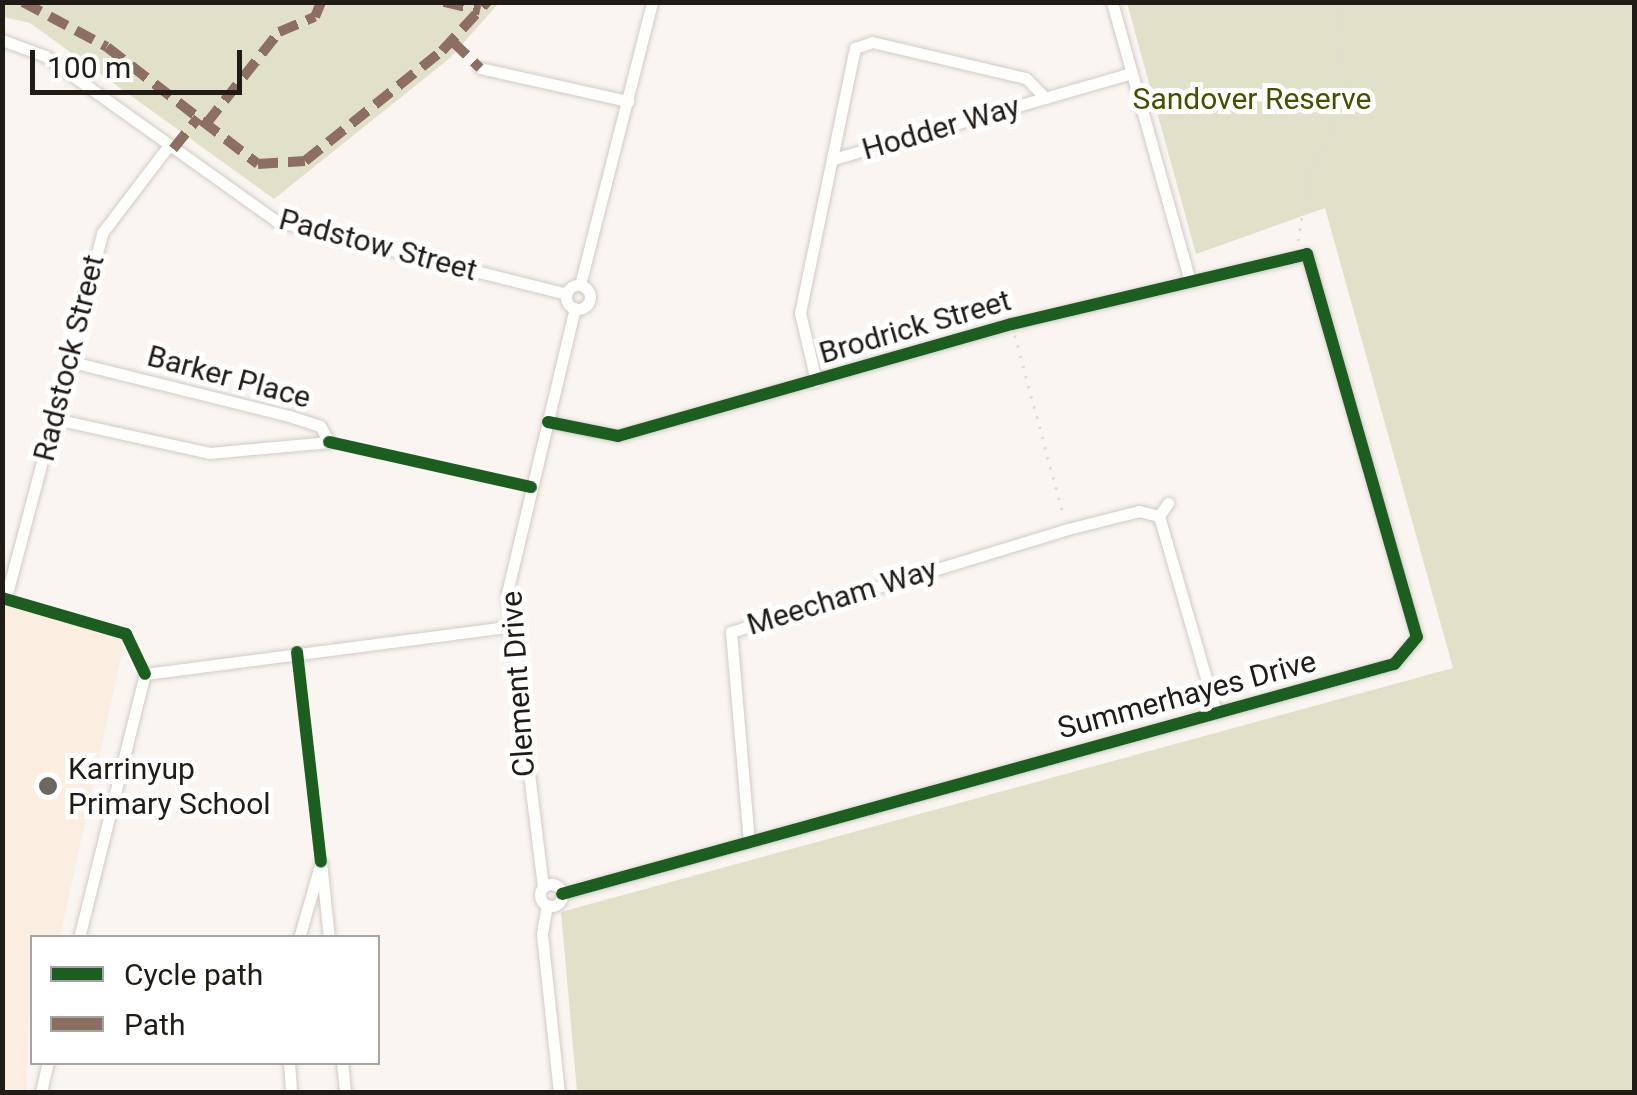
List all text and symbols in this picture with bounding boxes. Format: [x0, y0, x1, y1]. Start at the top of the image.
scale bar [35, 30, 248, 92]
text: 100 m [47, 50, 131, 85]
park label: Sandover Reserve [1133, 81, 1371, 117]
street label: Hodder Way [858, 88, 1024, 168]
street label: Padstow Street [275, 201, 481, 289]
street label: Radstock Street [26, 251, 112, 465]
street label: Brodrick Street [815, 282, 1015, 372]
street label: Barker Place [143, 338, 315, 416]
street label: Meecham Way [743, 551, 941, 643]
street label: Clement Drive [494, 590, 542, 778]
street label: Summerhayes Drive [1054, 643, 1320, 747]
place label: Karrinyup Primary School [68, 751, 271, 822]
marker: Karrinyup Primary School [37, 775, 59, 797]
legend [30, 935, 380, 1065]
text: Cycle path [124, 957, 263, 992]
text: Path [124, 1007, 185, 1042]

